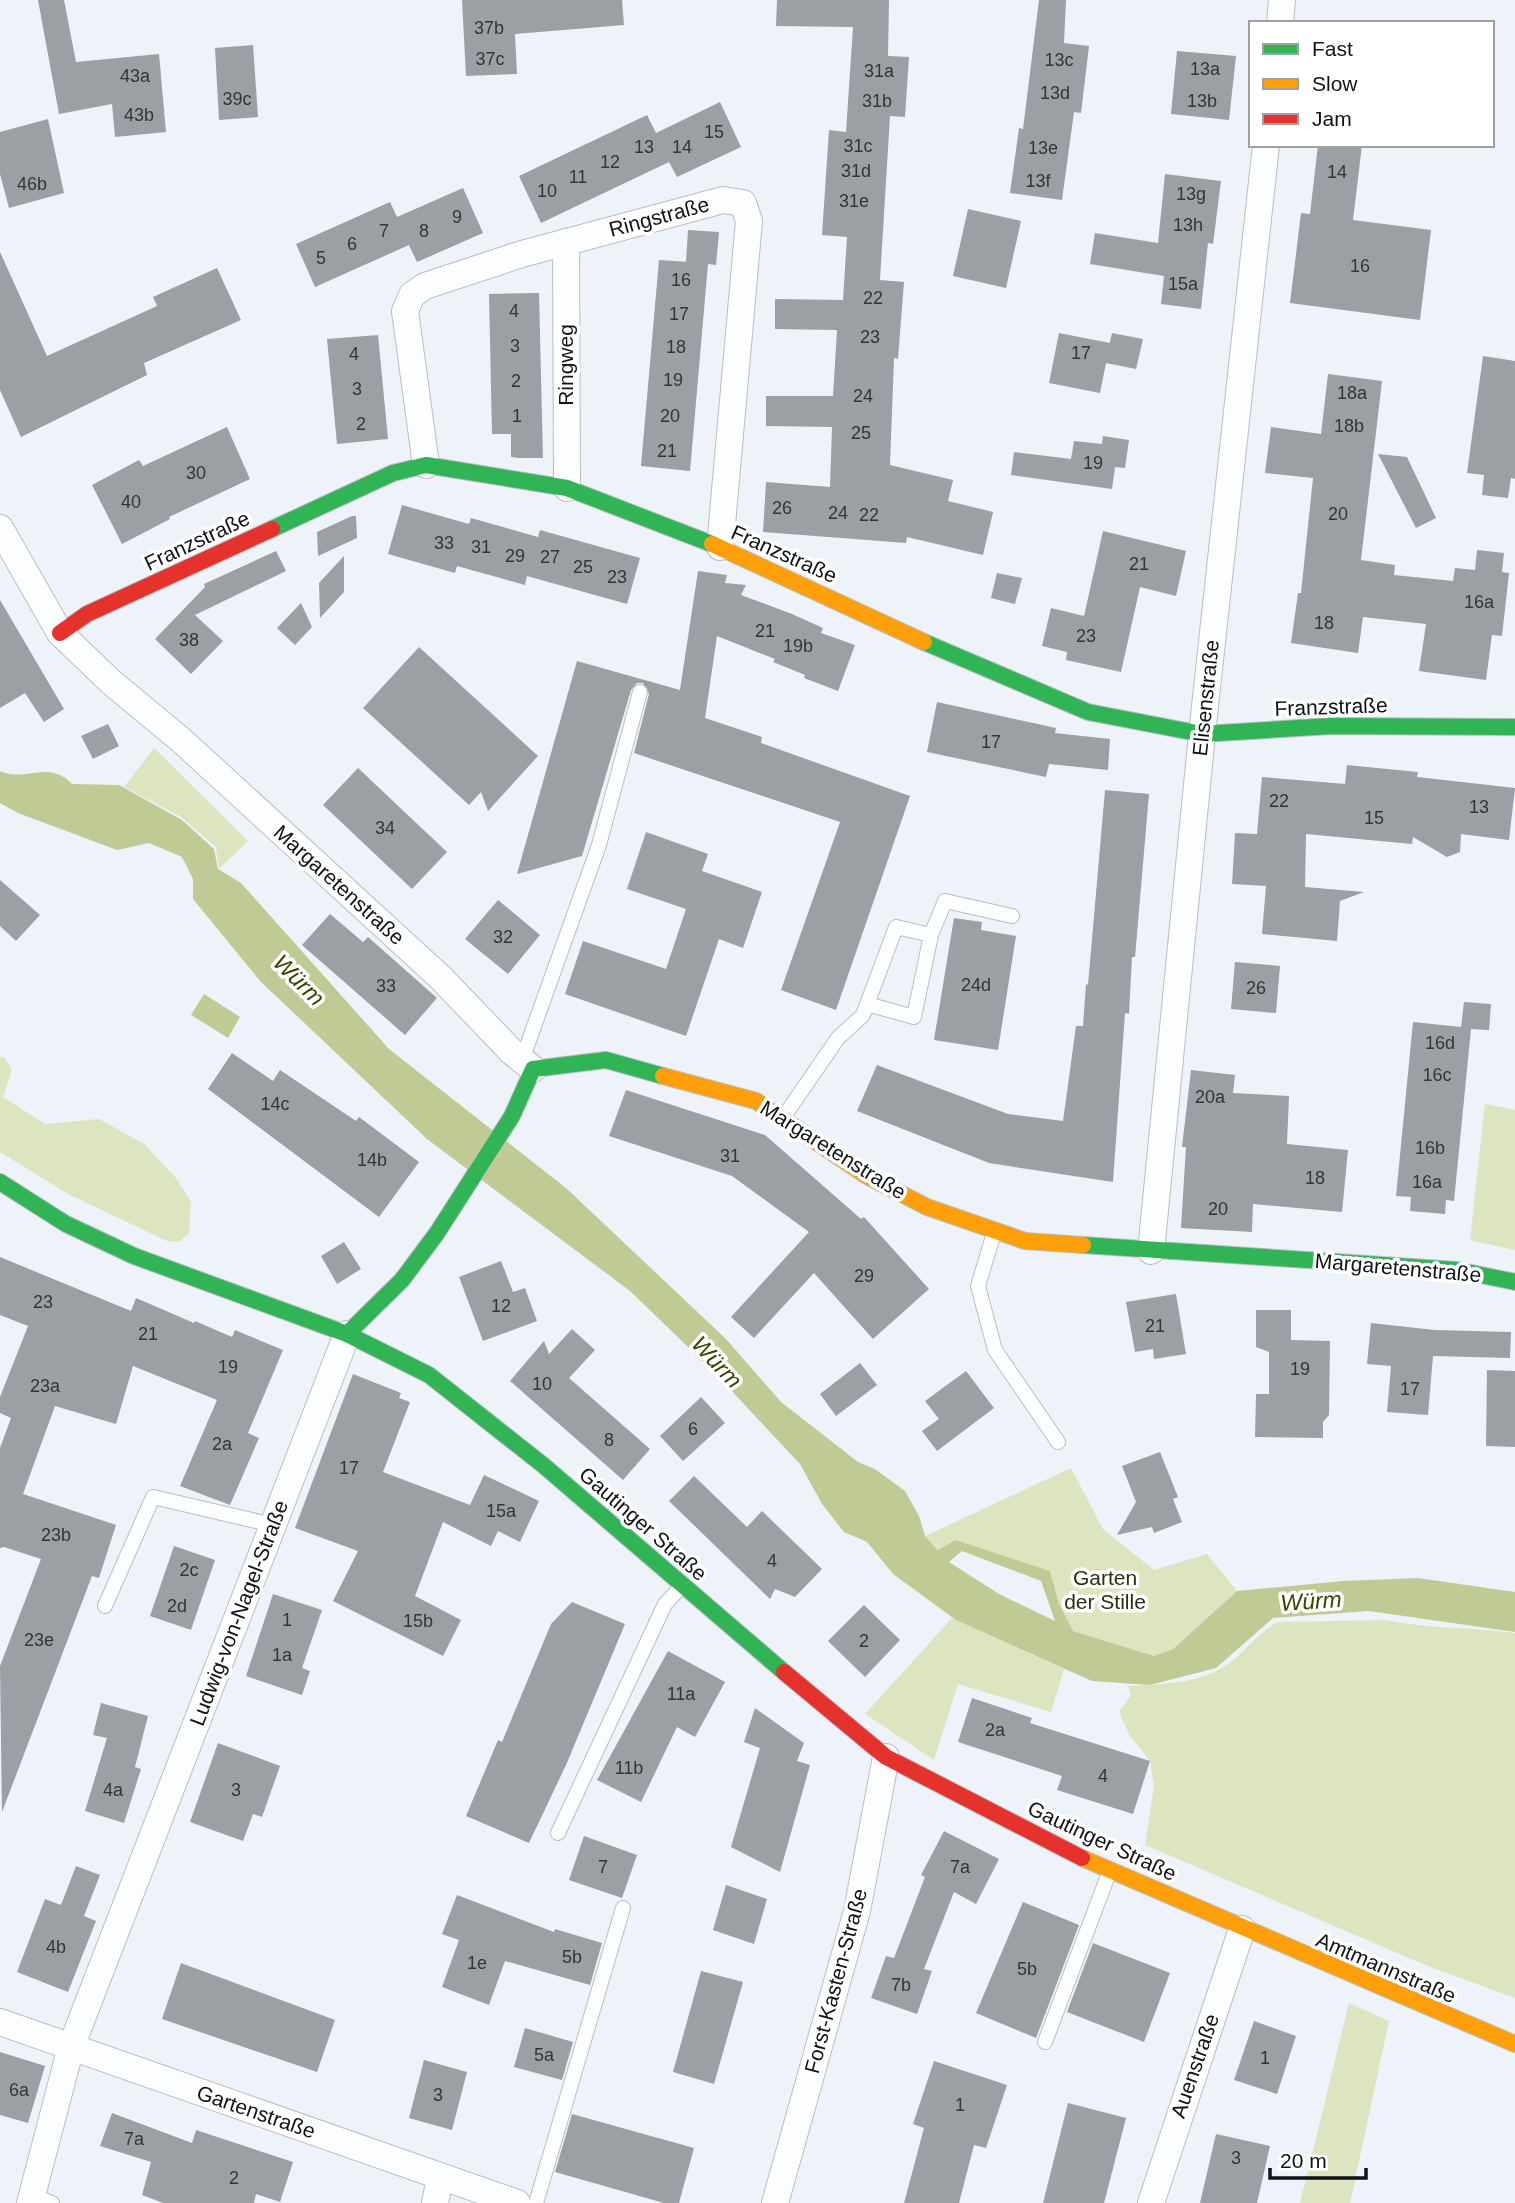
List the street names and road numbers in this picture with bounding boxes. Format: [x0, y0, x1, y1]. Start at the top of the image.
street label: Ringstraße [606, 192, 711, 241]
street label: Ringweg [554, 324, 577, 406]
street label: Franzstraße [141, 506, 253, 575]
street label: Franzstraße [728, 520, 841, 587]
street label: Elisenstraße [1188, 639, 1223, 757]
street label: Franzstraße [1274, 693, 1388, 720]
street label: Margaretenstraße [270, 820, 409, 949]
street label: Margaretenstraße [756, 1096, 910, 1204]
street label: Margaretenstraße [1314, 1249, 1482, 1286]
street label: Gautinger Straße [575, 1462, 712, 1585]
street label: Ludwig-von-Nagel-Straße [185, 1497, 292, 1729]
street label: Gautinger Straße [1024, 1796, 1180, 1885]
street label: Forst-Kasten-Straße [800, 1886, 871, 2076]
street label: Amtmannstraße [1313, 1928, 1459, 2007]
street label: Auenstraße [1166, 2011, 1223, 2121]
street label: Gartenstraße [194, 2081, 318, 2143]

